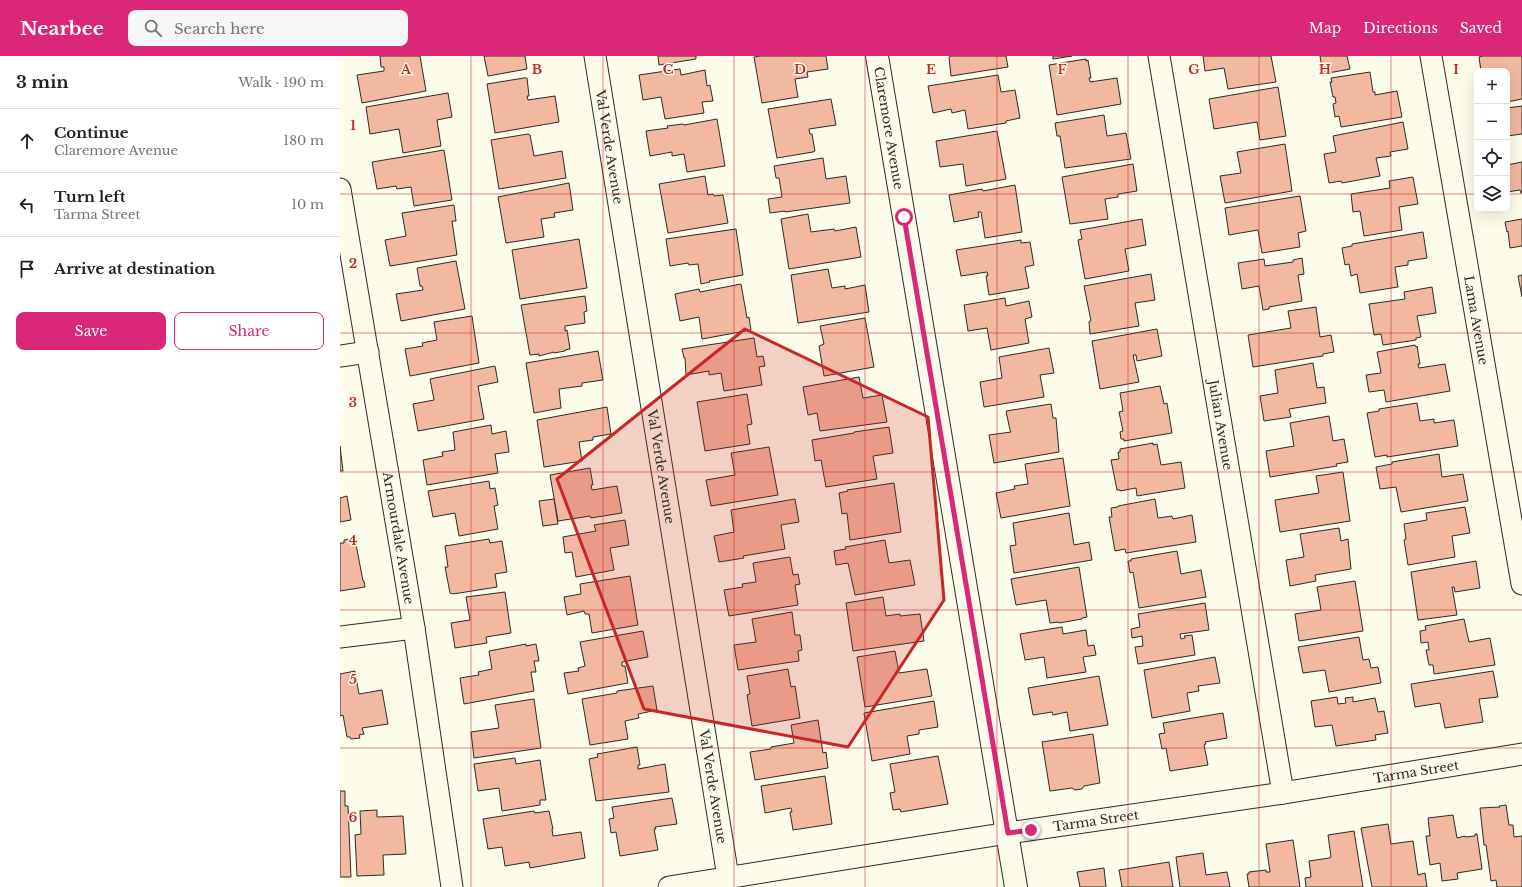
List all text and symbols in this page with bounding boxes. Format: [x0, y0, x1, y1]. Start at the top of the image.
search box [128, 10, 408, 46]
text: Nearbee [20, 17, 104, 40]
icon: search [142, 17, 164, 39]
text: Search here [174, 19, 265, 38]
text: Map [1309, 19, 1341, 37]
text: Directions [1363, 19, 1438, 37]
text: Saved [1460, 19, 1502, 37]
text: A [400, 61, 412, 78]
text: B [532, 61, 542, 78]
text: C [663, 61, 674, 78]
text: D [794, 61, 806, 78]
text: E [926, 61, 936, 78]
text: F [1058, 61, 1067, 78]
text: G [1188, 61, 1200, 78]
text: H [1319, 61, 1331, 78]
text: I [1453, 61, 1459, 78]
street label: Claremore Avenue [870, 65, 907, 191]
map controls [1474, 68, 1510, 212]
button: + [1474, 68, 1510, 104]
text: 3 min [16, 72, 69, 93]
text: Walk · 190 m [238, 74, 324, 91]
street label: Val Verde Avenue [591, 88, 627, 205]
button: − [1474, 104, 1510, 140]
text: 1 [350, 117, 356, 134]
text: Continue [54, 123, 129, 142]
icon: ahead [16, 130, 38, 152]
text: 180 m [283, 132, 324, 149]
button: locate [1474, 140, 1510, 176]
text: Claremore Avenue [54, 142, 178, 159]
button: layers [1474, 176, 1510, 212]
text: Turn left [54, 187, 125, 206]
icon: left [16, 194, 38, 216]
text: 10 m [291, 196, 324, 213]
text: Tarma Street [54, 206, 140, 223]
route start [895, 208, 913, 226]
text: 2 [349, 255, 357, 272]
icon: arrive [16, 258, 38, 280]
text: Arrive at destination [54, 259, 215, 278]
street label: Lama Avenue [1460, 274, 1492, 366]
button: Save [16, 312, 166, 350]
button: Share [174, 312, 324, 350]
street label: Julian Avenue [1204, 377, 1237, 471]
text: 3 [349, 394, 357, 411]
street label: Val Verde Avenue [643, 407, 679, 525]
street label: Armourdale Avenue [379, 470, 418, 606]
text: 4 [349, 532, 358, 549]
text: 5 [349, 671, 357, 688]
street label: Val Verde Avenue [695, 727, 730, 845]
street label: Tarma Street [1372, 756, 1460, 787]
street label: Tarma Street [1052, 806, 1140, 835]
text: 6 [349, 809, 358, 826]
route end [1022, 821, 1040, 839]

